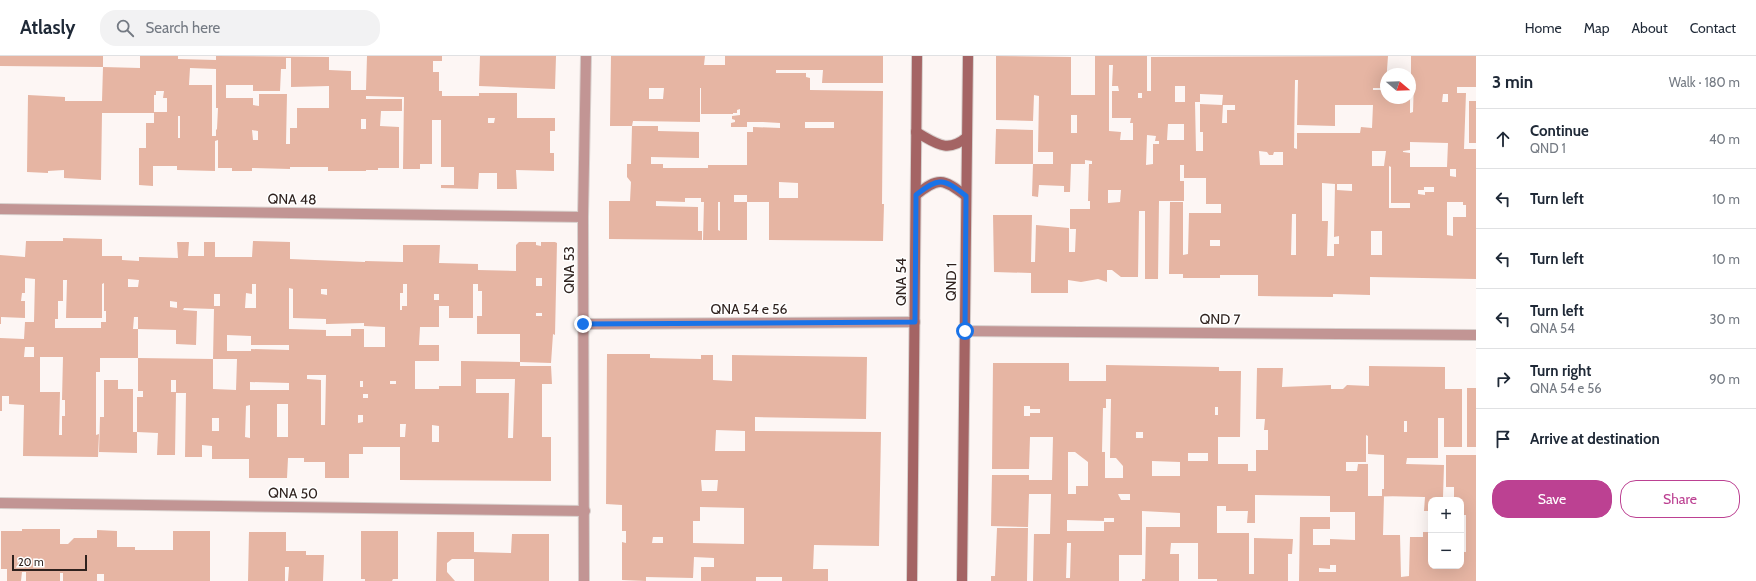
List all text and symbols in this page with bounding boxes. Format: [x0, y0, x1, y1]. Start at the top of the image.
search box [100, 10, 380, 46]
text: Atlasly [20, 16, 76, 39]
icon: search [114, 17, 136, 39]
text: Search here [146, 19, 220, 37]
text: Home [1525, 19, 1562, 37]
text: Map [1584, 19, 1609, 37]
text: About [1631, 19, 1668, 37]
text: Contact [1690, 19, 1736, 37]
north arrow [1380, 68, 1416, 104]
text: 3 min [1492, 72, 1533, 92]
text: Walk · 180 m [1669, 74, 1740, 90]
text: Continue [1530, 122, 1589, 140]
icon: ahead [1492, 128, 1514, 150]
text: 40 m [1709, 131, 1740, 147]
text: QND 1 [1530, 140, 1566, 156]
icon: left [1492, 188, 1514, 210]
street label: QNA 48 [267, 190, 317, 208]
text: Turn left [1530, 190, 1584, 208]
text: 10 m [1712, 191, 1740, 207]
street label: QNA 53 [560, 246, 578, 294]
icon: left [1492, 248, 1514, 270]
text: Turn left [1530, 250, 1584, 268]
text: 10 m [1712, 251, 1740, 267]
street label: QNA 54 [892, 258, 910, 306]
street label: QND 1 [942, 263, 960, 301]
street label: QNA 54 e 56 [710, 300, 788, 318]
text: Turn left [1530, 302, 1584, 320]
icon: left [1492, 308, 1514, 330]
street label: QND 7 [1199, 310, 1241, 328]
text: 30 m [1710, 311, 1740, 327]
route end [574, 315, 592, 333]
text: QNA 54 [1530, 320, 1575, 336]
route start [956, 322, 974, 340]
text: Turn right [1530, 362, 1591, 380]
icon: right [1492, 368, 1514, 390]
text: 90 m [1709, 371, 1740, 387]
text: QNA 54 e 56 [1530, 380, 1602, 396]
icon: arrive [1492, 428, 1514, 450]
text: Arrive at destination [1530, 430, 1660, 448]
button: Save [1492, 480, 1612, 518]
button: Share [1620, 480, 1740, 518]
street label: QNA 50 [268, 484, 318, 502]
map controls [1428, 497, 1464, 569]
button: + [1428, 497, 1464, 533]
button: − [1428, 533, 1464, 569]
scale bar [12, 553, 87, 572]
text: 20 m [18, 555, 44, 569]

